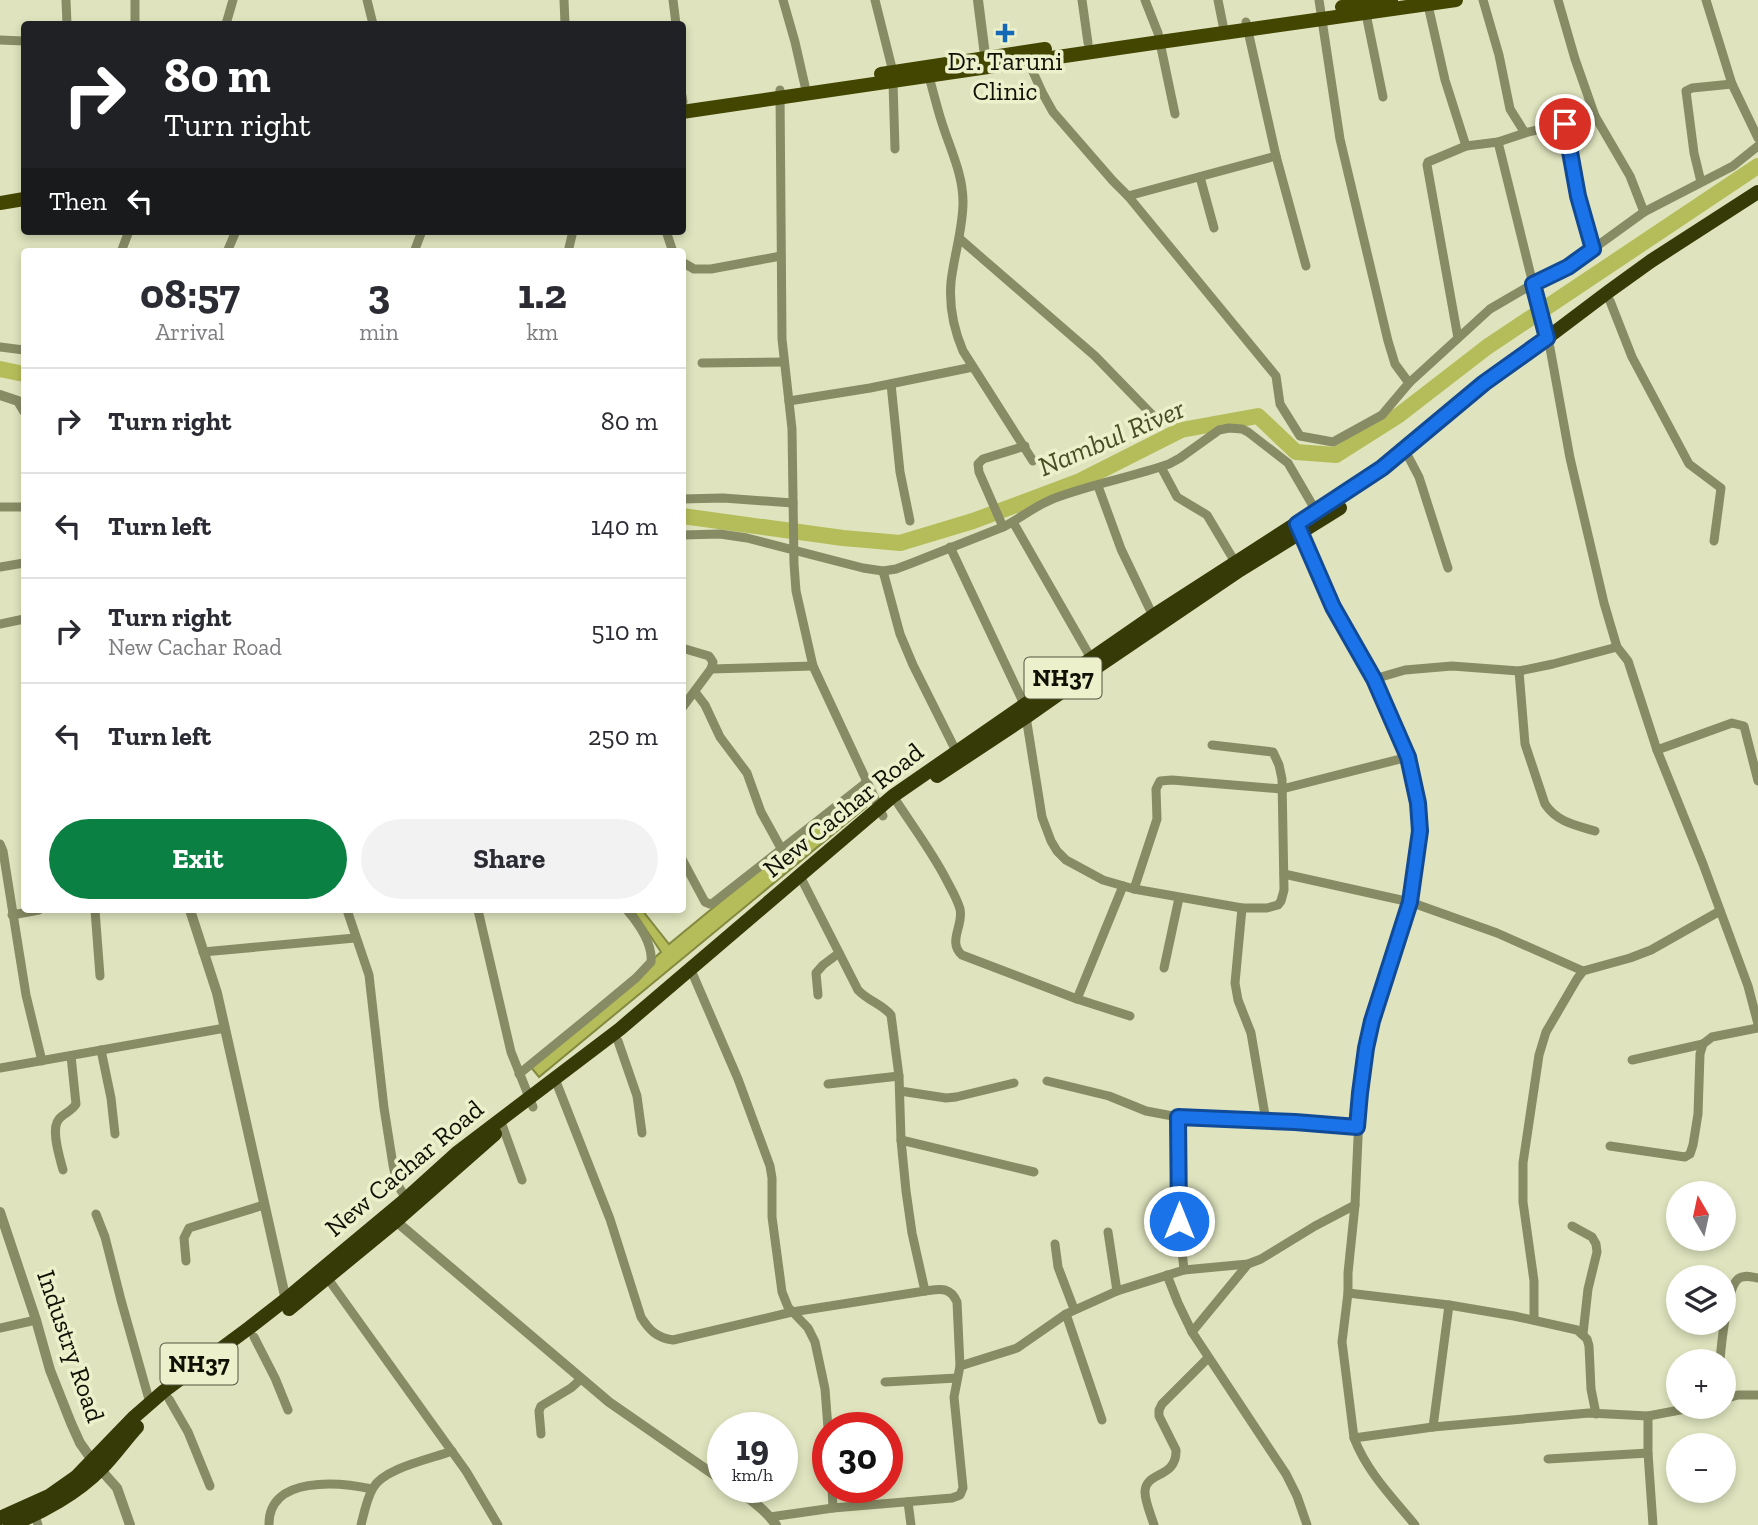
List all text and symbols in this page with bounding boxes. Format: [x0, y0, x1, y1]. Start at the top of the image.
marker: Dr. Taruni Clinic [995, 23, 1015, 43]
place label: Dr. Taruni Clinic [948, 45, 1062, 107]
text: 80 m [164, 46, 271, 105]
icon: right [49, 49, 140, 140]
pin [1535, 94, 1595, 154]
icon: arrive [1546, 105, 1584, 143]
text: Turn right [164, 106, 311, 144]
icon: left [121, 182, 159, 220]
text: Then [49, 185, 107, 217]
text: 08:57 [140, 268, 240, 319]
text: 3 [368, 268, 390, 319]
text: 1.2 [518, 268, 567, 319]
text: Arrival [155, 318, 225, 346]
text: min [359, 318, 399, 346]
text: km [526, 318, 558, 346]
water label: Nambul River [1033, 392, 1190, 483]
icon: right [49, 402, 87, 440]
text: Turn right [108, 405, 231, 437]
text: 80 m [601, 405, 658, 437]
icon: left [49, 507, 87, 545]
text: Turn left [108, 510, 211, 542]
text: 140 m [591, 510, 658, 542]
text: Turn right [108, 601, 231, 633]
icon: right [49, 612, 87, 650]
text: 510 m [591, 615, 658, 647]
text: New Cachar Road [108, 633, 282, 661]
road number: NH37 [1024, 658, 1102, 698]
icon: left [49, 717, 87, 755]
text: Turn left [108, 720, 211, 752]
text: 250 m [588, 720, 658, 752]
street label: New Cachar Road [757, 736, 929, 884]
button: Exit [49, 819, 347, 899]
button: Share [361, 819, 658, 899]
street label: New Cachar Road [318, 1093, 490, 1243]
north arrow [1666, 1181, 1736, 1251]
map controls [1666, 1181, 1736, 1503]
position arrow [1142, 1184, 1216, 1258]
button: layers [1666, 1265, 1736, 1335]
street label: Industry Road [30, 1266, 112, 1426]
road number: NH37 [160, 1344, 238, 1384]
button: + [1666, 1349, 1736, 1419]
speed limit sign: 30 [812, 1412, 903, 1503]
text: 19 [736, 1427, 769, 1469]
button: − [1666, 1433, 1736, 1503]
text: km/h [732, 1464, 773, 1486]

